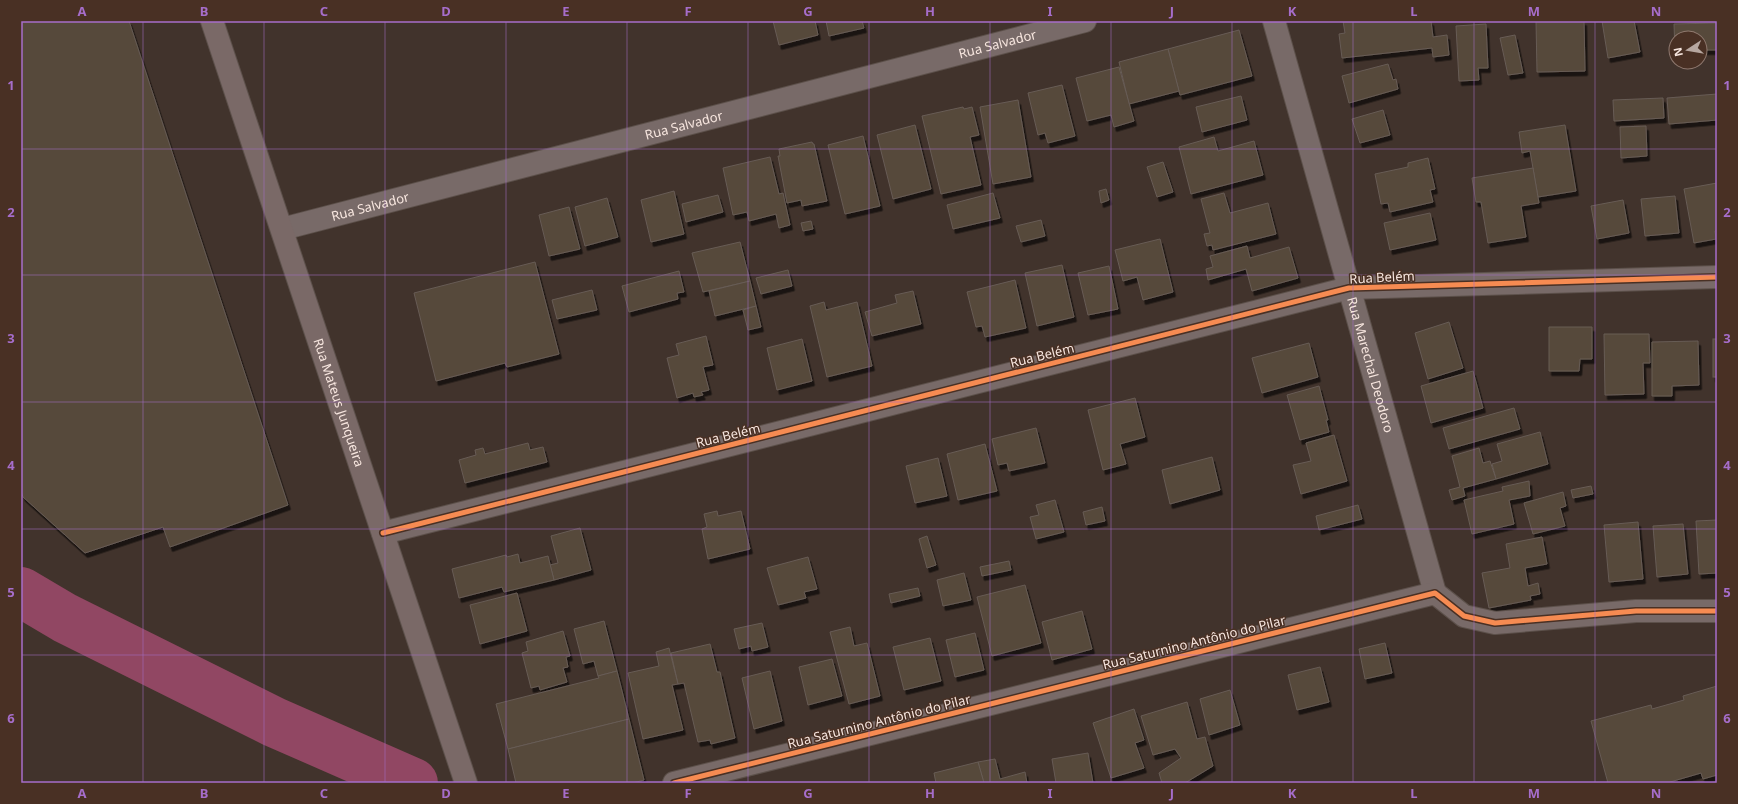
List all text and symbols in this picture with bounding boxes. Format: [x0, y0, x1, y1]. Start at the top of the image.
text: A [78, 2, 87, 20]
text: B [200, 2, 208, 20]
text: C [320, 2, 328, 20]
text: D [441, 2, 451, 20]
text: E [562, 2, 570, 20]
text: F [684, 2, 692, 20]
text: G [803, 2, 813, 20]
text: H [925, 2, 935, 20]
text: I [1047, 2, 1053, 20]
text: J [1169, 2, 1174, 20]
text: K [1288, 2, 1297, 20]
text: L [1410, 2, 1418, 20]
text: M [1528, 2, 1540, 20]
text: N [1651, 2, 1661, 20]
street label: Rua Salvador [957, 25, 1039, 62]
north arrow [1668, 30, 1708, 70]
text: N [1669, 46, 1686, 58]
text: 1 [7, 76, 15, 94]
text: 1 [1723, 76, 1731, 94]
street label: Rua Salvador [643, 106, 725, 144]
street label: Rua Salvador [329, 187, 412, 225]
text: 2 [7, 203, 15, 221]
text: 2 [1723, 203, 1731, 221]
street label: Rua Belém [1349, 266, 1415, 288]
street label: Rua Marechal Deodoro [1343, 295, 1398, 435]
text: 3 [7, 329, 15, 347]
text: 3 [1723, 329, 1731, 347]
street label: Rua Mateus Junqueira [309, 336, 369, 469]
street label: Rua Belém [1008, 338, 1076, 372]
street label: Rua Belém [694, 418, 762, 452]
text: 4 [7, 456, 15, 474]
text: 4 [1723, 456, 1731, 474]
text: 5 [7, 583, 15, 601]
text: 5 [1723, 583, 1731, 601]
street label: Rua Saturnino Antônio do Pilar [1101, 610, 1288, 673]
street label: Rua Saturnino Antônio do Pilar [786, 689, 973, 752]
text: 6 [7, 709, 15, 727]
text: 6 [1723, 709, 1731, 727]
text: A [78, 784, 87, 802]
text: B [200, 784, 208, 802]
text: C [320, 784, 328, 802]
text: D [441, 784, 451, 802]
text: E [562, 784, 570, 802]
text: F [684, 784, 692, 802]
text: G [803, 784, 813, 802]
text: H [925, 784, 935, 802]
text: I [1047, 784, 1053, 802]
text: J [1169, 784, 1174, 802]
text: K [1288, 784, 1297, 802]
text: L [1410, 784, 1418, 802]
text: M [1528, 784, 1540, 802]
text: N [1651, 784, 1661, 802]

